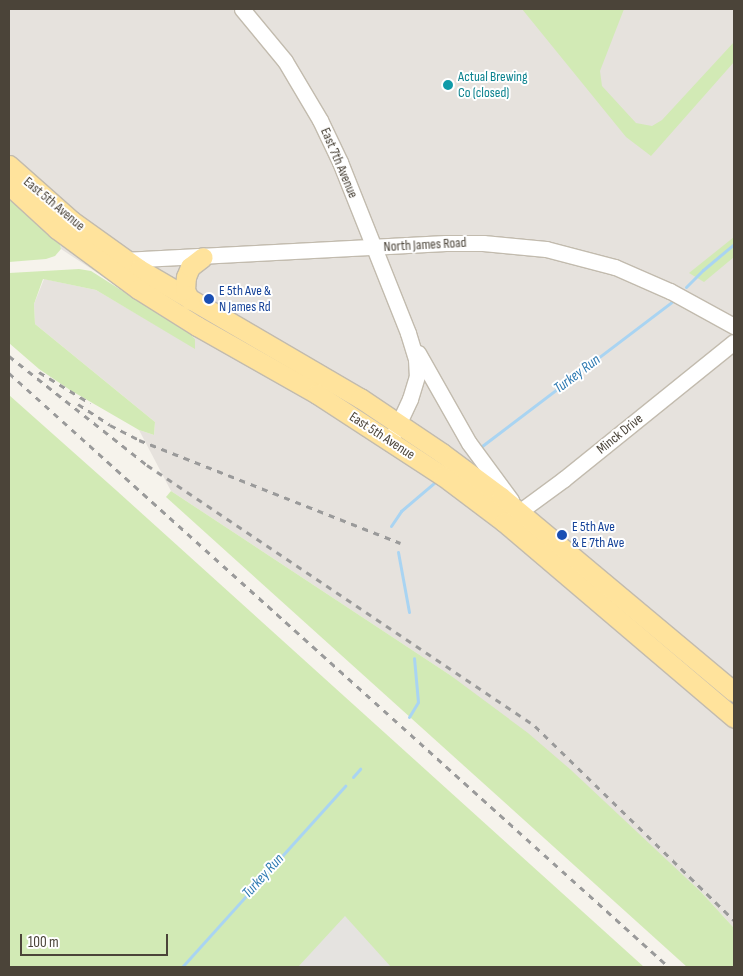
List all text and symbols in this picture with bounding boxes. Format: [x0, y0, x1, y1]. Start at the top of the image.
place label: Actual Brewing Co (closed) [458, 69, 528, 102]
marker: Actual Brewing Co (closed) [442, 79, 454, 91]
street label: East 7th Avenue [317, 125, 361, 201]
street label: East 5th Avenue [20, 174, 88, 234]
street label: North James Road [383, 234, 467, 256]
place label: E 5th Ave & N James Rd [219, 283, 271, 316]
marker: E 5th Ave & N James Rd [203, 293, 215, 305]
water label: Turkey Run [550, 351, 604, 397]
street label: East 5th Avenue [346, 409, 418, 463]
street label: Minck Drive [594, 410, 646, 458]
place label: E 5th Ave & E 7th Ave [572, 519, 624, 552]
marker: E 5th Ave & E 7th Ave [556, 529, 568, 541]
water label: Turkey Run [238, 850, 288, 902]
scale bar [22, 924, 170, 956]
text: 100 m [28, 933, 59, 952]

